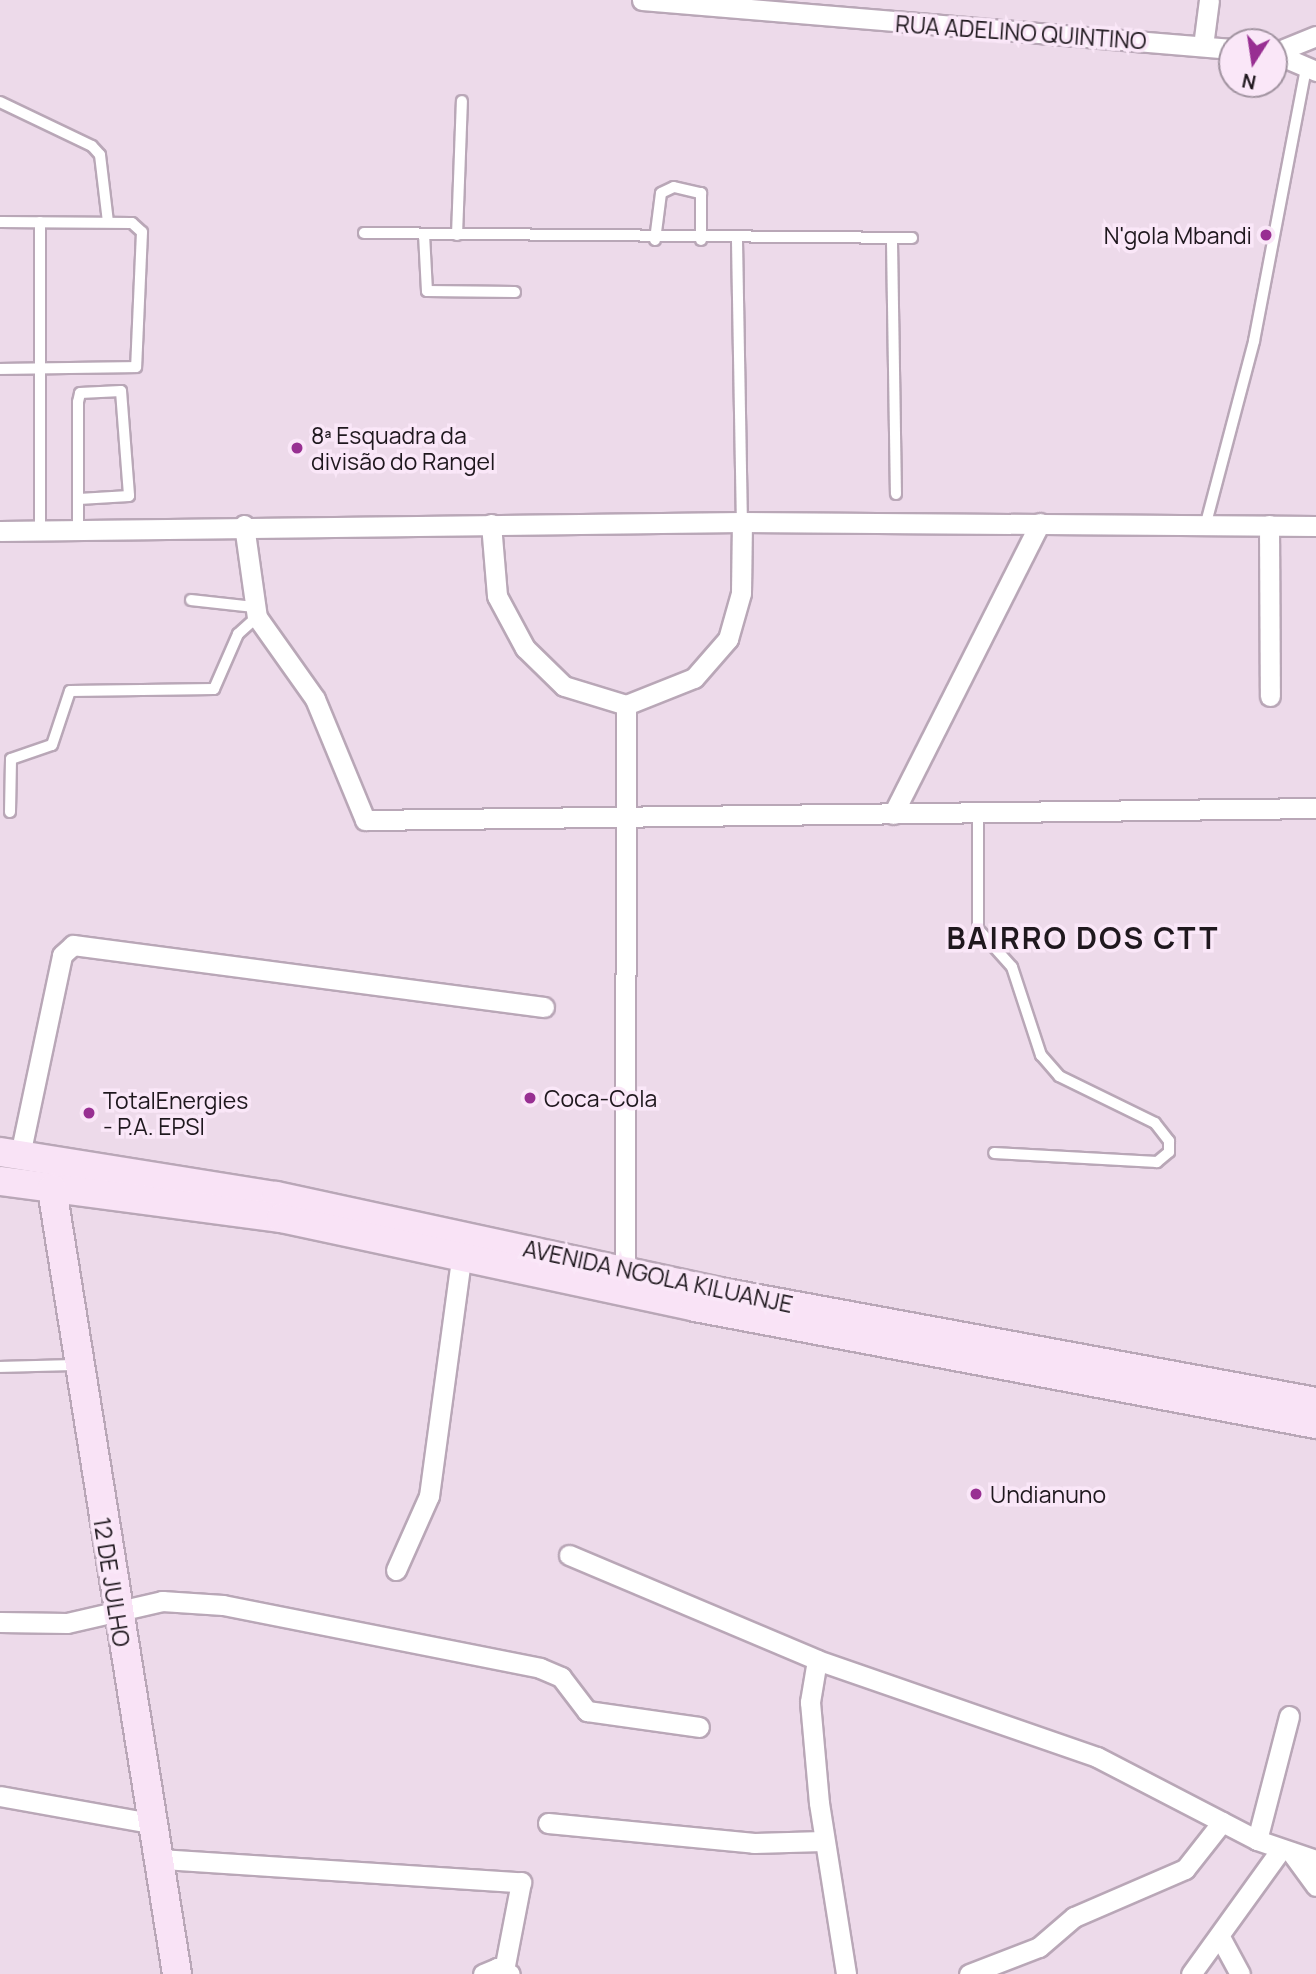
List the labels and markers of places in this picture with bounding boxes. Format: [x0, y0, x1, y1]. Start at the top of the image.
place label: N'gola Mbandi [1104, 221, 1252, 249]
marker: N'gola Mbandi [1258, 227, 1274, 243]
place label: 8ª Esquadra da divisão do Rangel [311, 421, 495, 475]
marker: 8ª Esquadra da divisão do Rangel [289, 440, 305, 456]
place label: Coca-Cola [544, 1084, 657, 1112]
place label: TotalEnergies - P.A. EPSI [103, 1086, 248, 1140]
marker: Coca-Cola [522, 1090, 538, 1106]
marker: TotalEnergies - P.A. EPSI [81, 1105, 97, 1121]
place label: Undianuno [990, 1480, 1106, 1508]
marker: Undianuno [968, 1486, 984, 1502]

